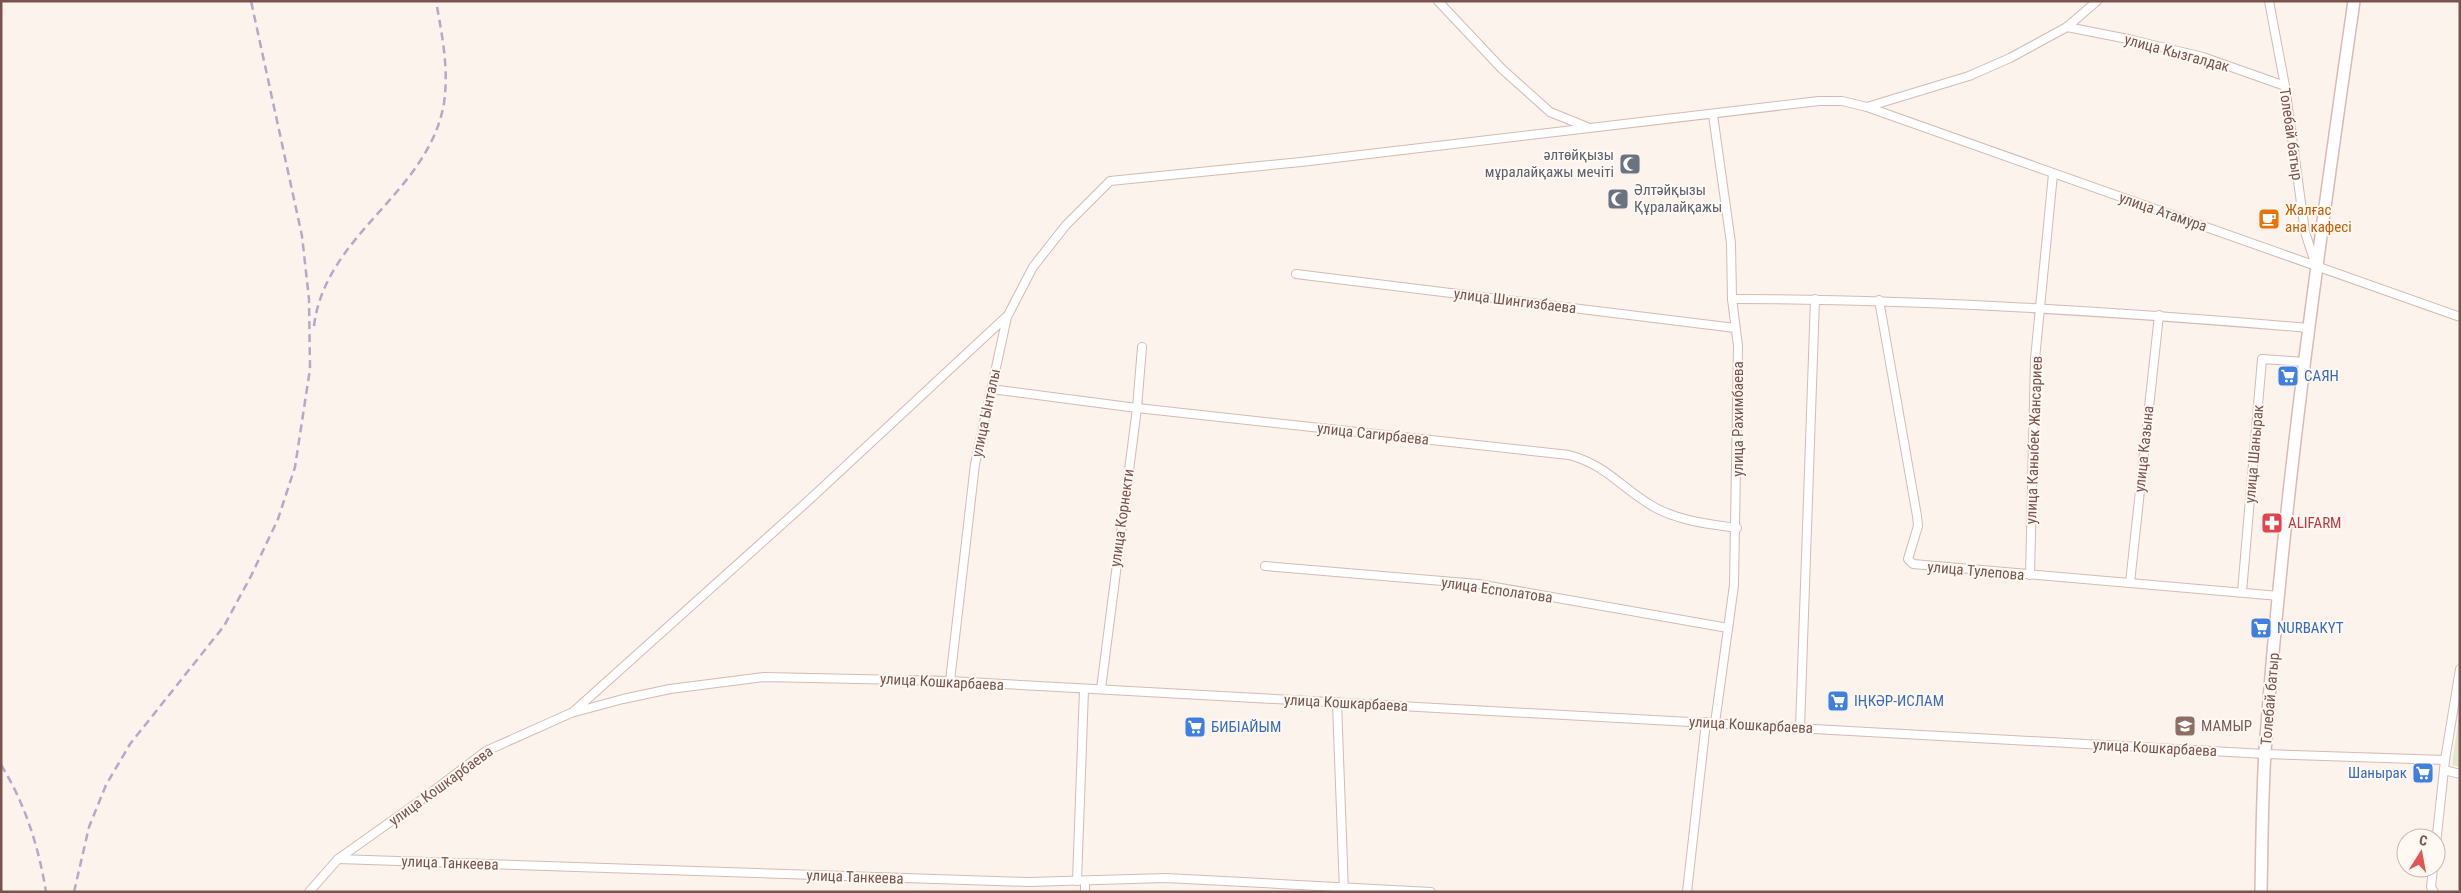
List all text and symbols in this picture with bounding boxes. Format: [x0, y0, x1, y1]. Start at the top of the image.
street label: улица Кызгалдак [2123, 30, 2231, 76]
street label: Толебай батыр [2276, 87, 2306, 181]
place label: әлтөйқызы мұралайқажы мечіті [1485, 146, 1614, 181]
mosque icon: әлтөйқызы мұралайқажы мечіті [1618, 152, 1642, 176]
place label: Әлтәйқызы Құралайқажы [1634, 181, 1722, 216]
mosque icon: Әлтәйқызы Құралайқажы [1606, 187, 1630, 211]
street label: улица Атамура [2117, 189, 2209, 235]
place label: Жалғас ана кафесі [2285, 201, 2352, 236]
cafe icon: Жалғас ана кафесі [2257, 207, 2281, 231]
street label: улица Шингизбаева [1453, 285, 1577, 317]
street label: улица Каныбек Жансариев [2022, 355, 2046, 525]
street label: улица Рахимбаева [1729, 361, 1747, 477]
supermarket icon: САЯН [2276, 364, 2300, 388]
street label: улица Ынталы [968, 367, 1004, 459]
place label: САЯН [2304, 367, 2339, 385]
street label: улица Шанырак [2241, 404, 2267, 504]
street label: улица Казына [2130, 405, 2158, 493]
street label: улица Сагирбаева [1316, 419, 1430, 449]
street label: улица Корнекти [1106, 468, 1138, 568]
pharmacy icon: ALIFARM [2260, 511, 2284, 535]
place label: ALIFARM [2288, 514, 2341, 532]
street label: улица Тулепова [1927, 558, 2025, 584]
street label: улица Есполатова [1440, 573, 1554, 607]
supermarket icon: NURBAKYT [2249, 616, 2273, 640]
place label: NURBAKYT [2277, 619, 2344, 637]
street label: Толебай батыр [2257, 652, 2283, 746]
street label: улица Кошкарбаева [880, 670, 1004, 694]
supermarket icon: ІҢКӘР-ИСЛАМ [1826, 689, 1850, 713]
street label: улица Кошкарбаева [1284, 691, 1408, 715]
place label: ІҢКӘР-ИСЛАМ [1854, 692, 1944, 710]
street label: улица Кошкарбаева [1689, 713, 1813, 737]
school or university icon: МАМЫР [2173, 714, 2197, 738]
supermarket icon: БИБІАЙЫМ [1183, 715, 1207, 739]
place label: МАМЫР [2201, 717, 2252, 735]
place label: БИБІАЙЫМ [1211, 718, 1281, 736]
street label: улица Кошкарбаева [2093, 736, 2217, 760]
street label: улица Кошкарбаева [386, 742, 496, 830]
supermarket icon: Шанырак [2411, 761, 2435, 785]
place label: Шанырак [2348, 764, 2407, 782]
north arrow [2396, 828, 2446, 878]
text: С [2418, 832, 2429, 849]
street label: улица Танкеева [401, 852, 499, 874]
street label: улица Танкеева [806, 866, 904, 888]

